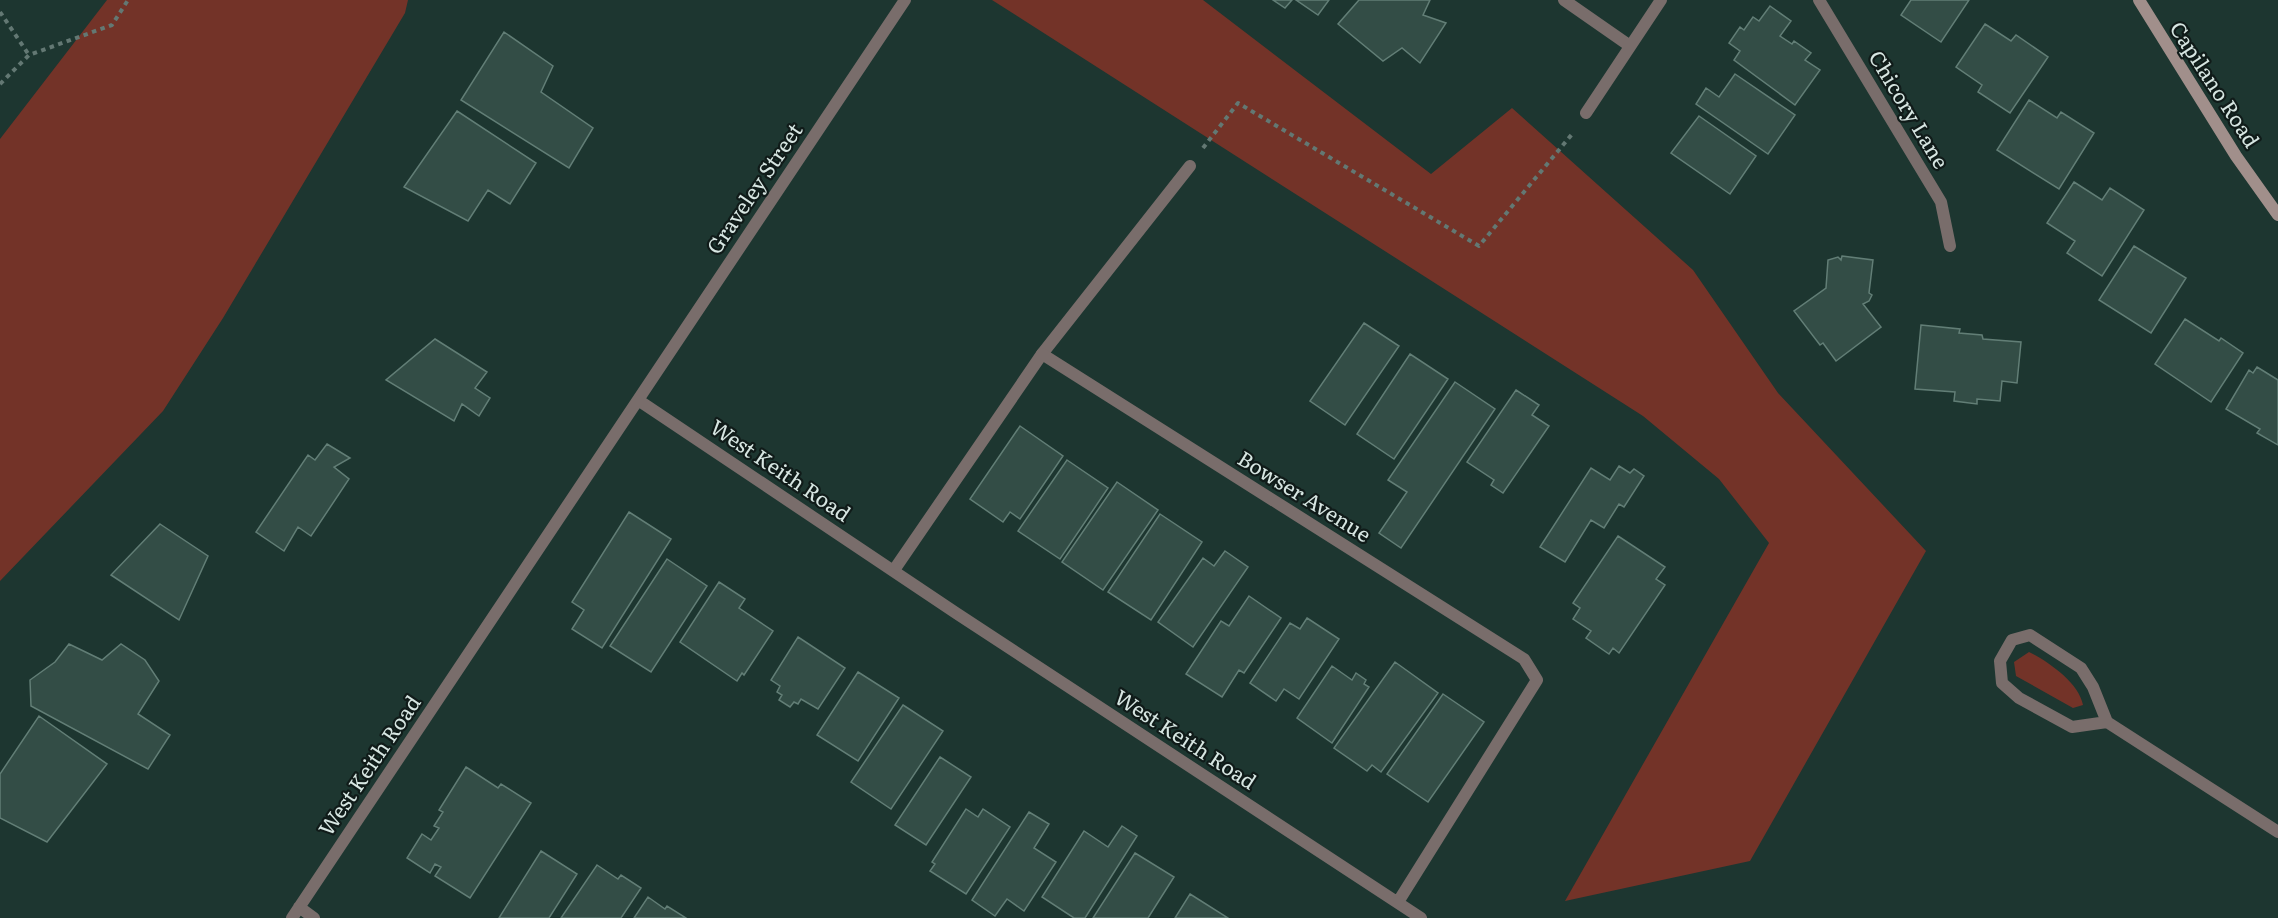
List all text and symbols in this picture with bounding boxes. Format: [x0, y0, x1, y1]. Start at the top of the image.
street label: Capilano Road [2164, 14, 2269, 153]
street label: Chicory Lane [1863, 44, 1958, 174]
street label: Graveley Street [697, 115, 809, 259]
street label: West Keith Road [705, 410, 858, 528]
street label: Bowser Avenue [1233, 441, 1378, 548]
street label: West Keith Road [1109, 680, 1264, 796]
street label: West Keith Road [309, 688, 427, 841]

